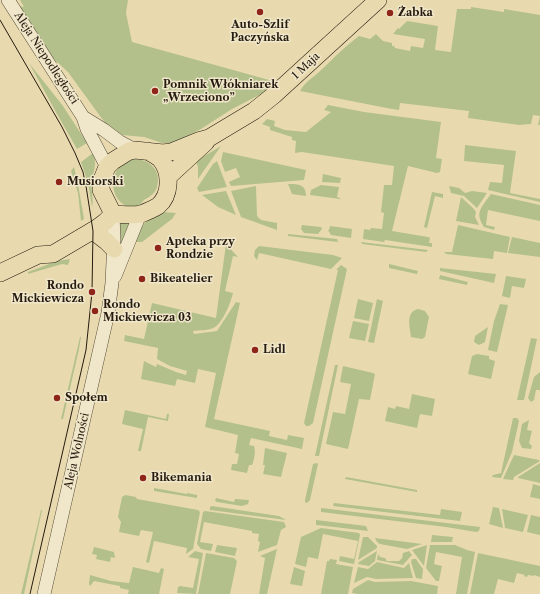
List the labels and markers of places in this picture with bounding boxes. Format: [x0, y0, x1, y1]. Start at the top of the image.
place label: Żabka [398, 6, 433, 20]
marker: Auto-Szlif Paczyńska [255, 7, 265, 17]
marker: Żabka [385, 8, 395, 18]
place label: Auto-Szlif Paczyńska [231, 18, 289, 44]
place label: Pomnik Włókniarek „Wrzeciono” [163, 78, 278, 104]
marker: Pomnik Włókniarek „Wrzeciono” [150, 86, 160, 96]
place label: Musiorski [67, 175, 123, 189]
marker: Musiorski [54, 177, 64, 187]
place label: Apteka przy Rondzie [166, 235, 235, 261]
marker: Apteka przy Rondzie [153, 243, 163, 253]
place label: Bikeatelier [150, 272, 213, 286]
marker: Bikeatelier [137, 274, 147, 284]
place label: Rondo Mickiewicza [12, 279, 84, 305]
marker: Rondo Mickiewicza [87, 287, 97, 297]
place label: Rondo Mickiewicza 03 [103, 298, 191, 324]
marker: Rondo Mickiewicza 03 [90, 306, 100, 316]
place label: Lidl [263, 343, 286, 357]
marker: Lidl [250, 345, 260, 355]
place label: Społem [65, 391, 108, 405]
marker: Społem [52, 393, 62, 403]
place label: Bikemania [151, 471, 212, 485]
marker: Bikemania [138, 473, 148, 483]

